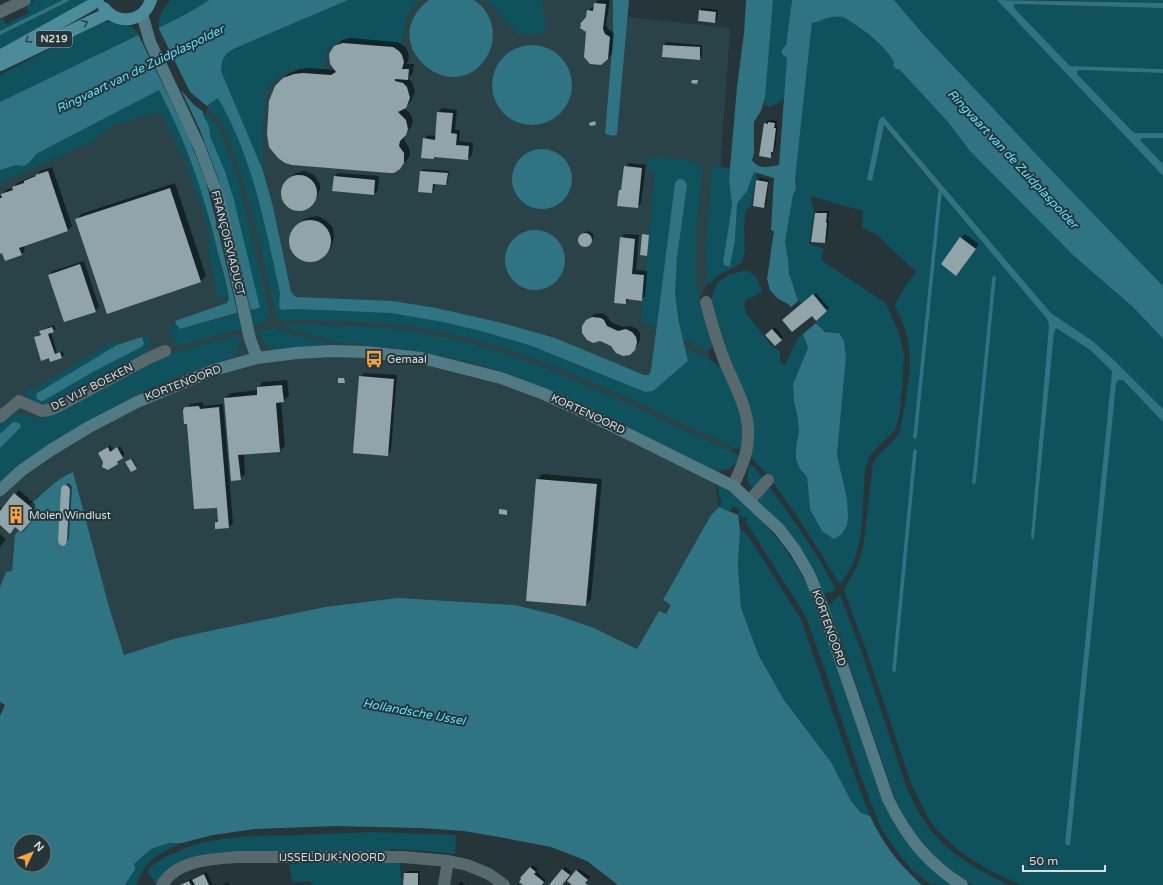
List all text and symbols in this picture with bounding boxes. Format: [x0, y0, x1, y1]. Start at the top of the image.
one-way arrow [81, 20, 89, 28]
water label: Ringvaart van de Zuidplaspolder [54, 22, 227, 116]
road number: N219 [36, 31, 72, 47]
one-way arrow [25, 35, 32, 43]
water label: Ringvaart van de Zuidplaspolder [945, 87, 1082, 232]
street label: FRANÇOISVIADUCT [209, 189, 247, 297]
bus stop icon: Gemaal [364, 349, 384, 369]
place label: Gemaal [387, 353, 427, 366]
street label: DE VIJF BOEKEN [49, 361, 135, 413]
street label: KORTENOORD [143, 363, 223, 403]
street label: KORTENOORD [549, 391, 627, 437]
building icon: Molen Windlust [6, 505, 26, 525]
place label: Molen Windlust [29, 509, 111, 522]
street label: KORTENOORD [809, 588, 849, 668]
water label: Hollandsche IJssel [362, 696, 468, 728]
north arrow [12, 833, 52, 873]
text: N [31, 839, 47, 854]
scale bar [1023, 847, 1105, 873]
street label: IJSSELDIJK-NOORD [279, 851, 385, 864]
text: 50 m [1029, 854, 1058, 868]

